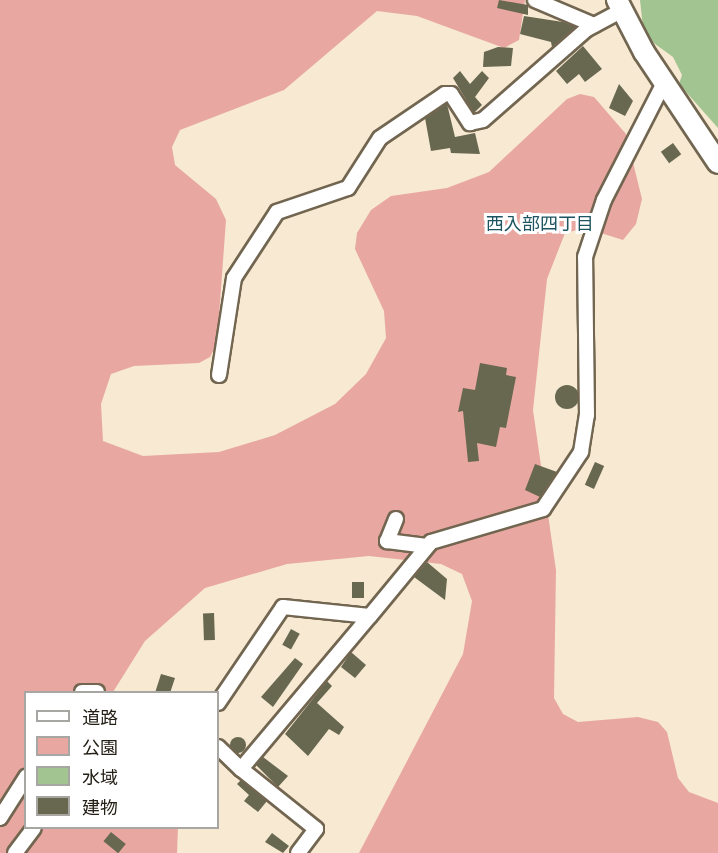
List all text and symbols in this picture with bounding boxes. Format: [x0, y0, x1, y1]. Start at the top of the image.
district label: 西入部四丁目 [486, 213, 594, 235]
legend [24, 691, 219, 829]
text: 道路 [82, 706, 118, 729]
text: 公園 [82, 736, 118, 759]
text: 水域 [82, 766, 118, 789]
text: 建物 [82, 796, 118, 819]

